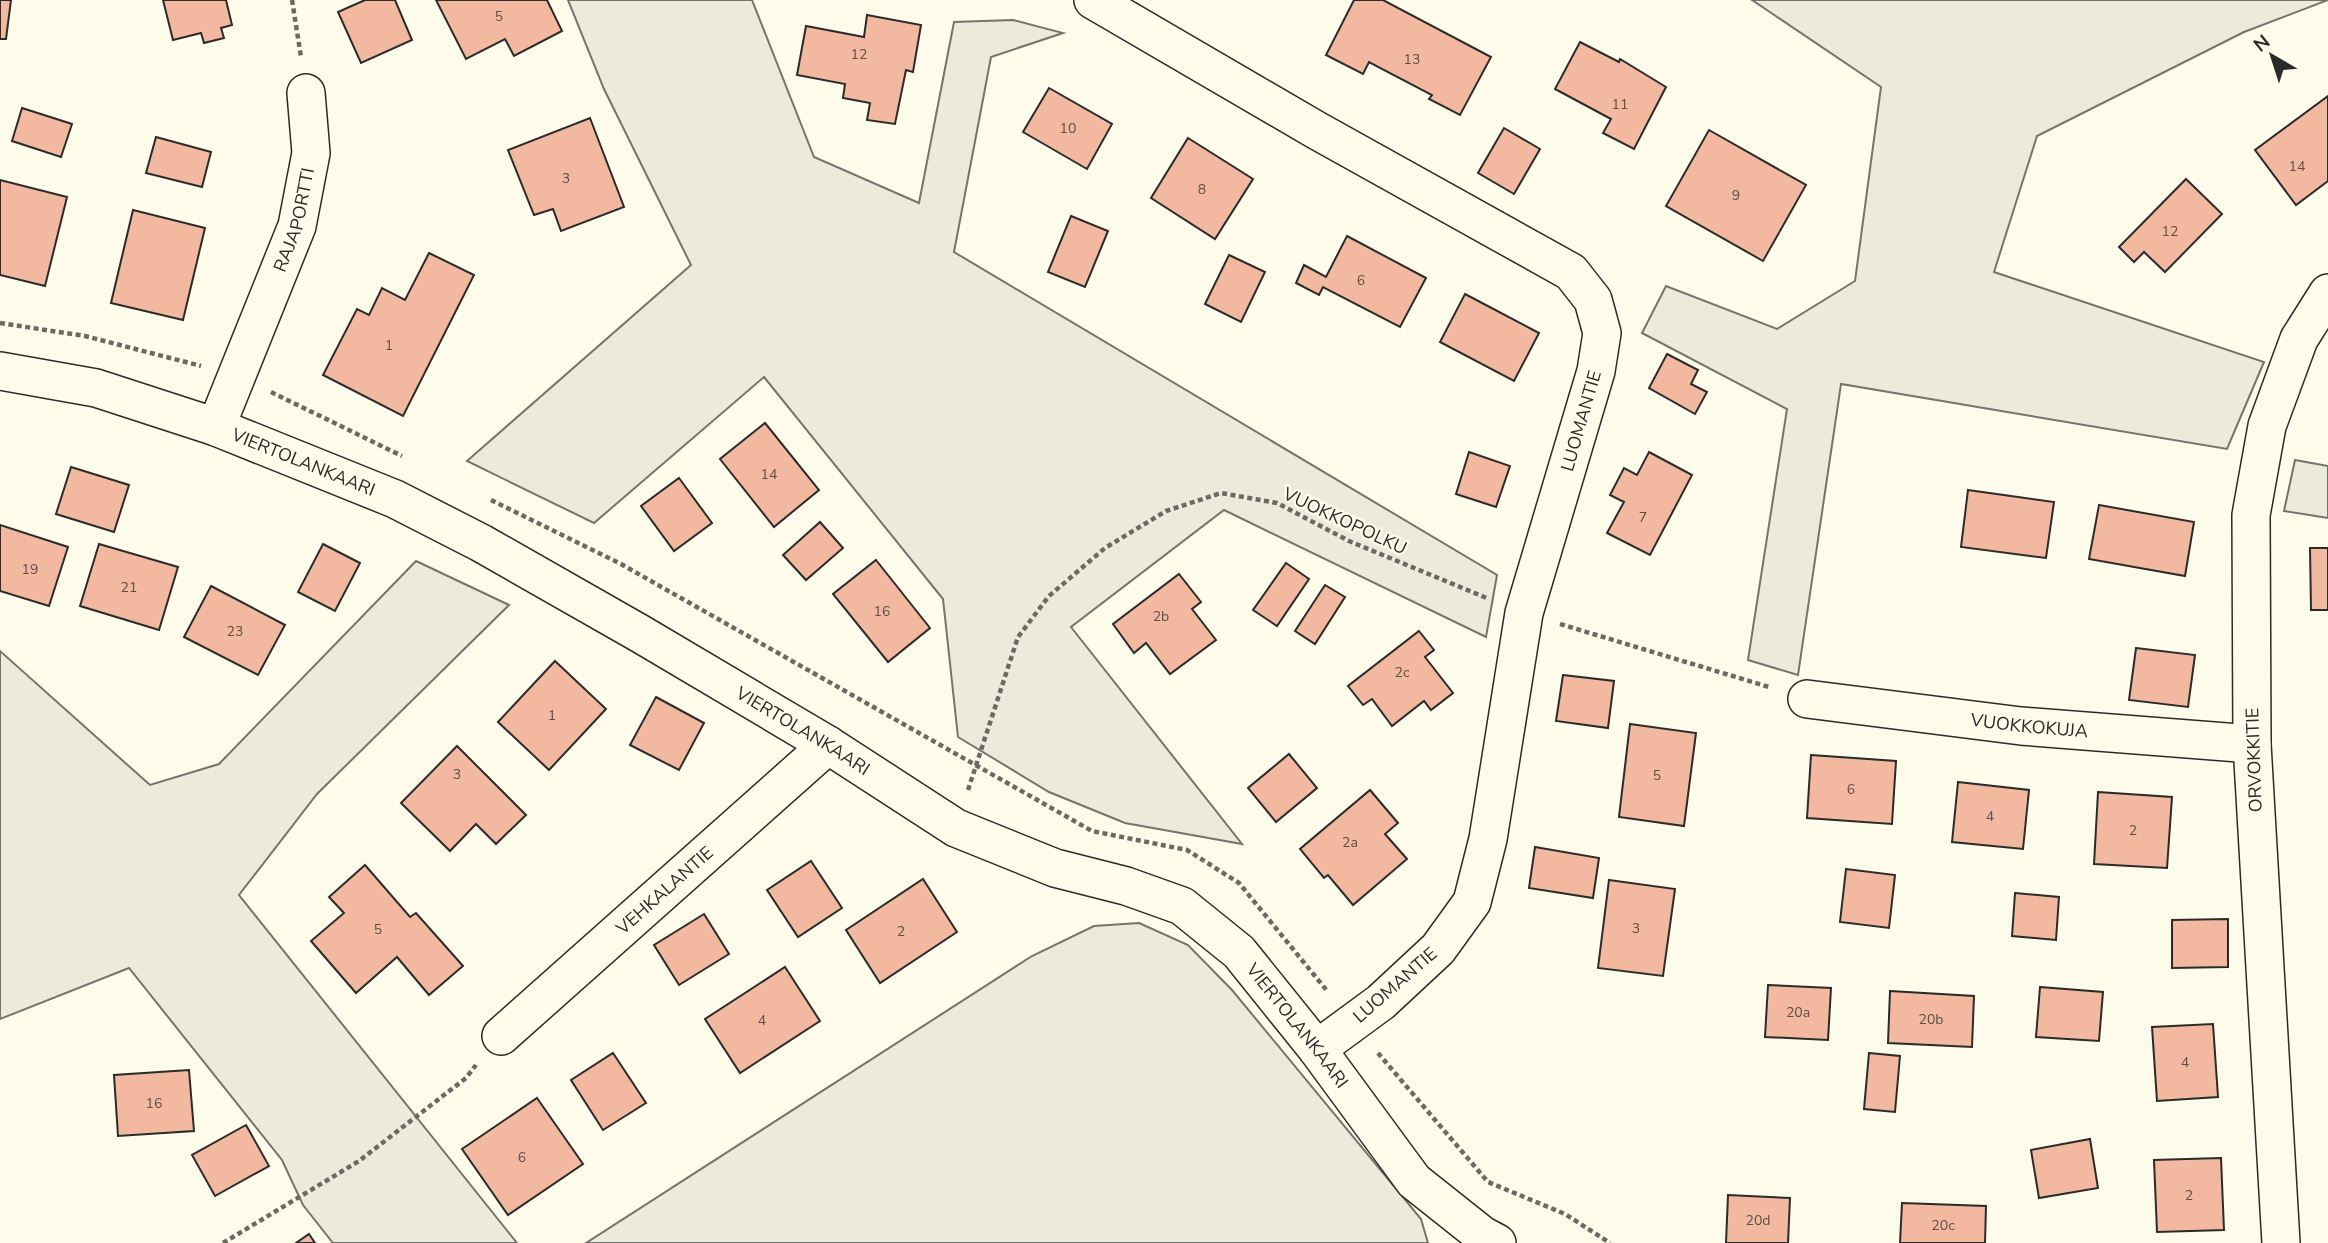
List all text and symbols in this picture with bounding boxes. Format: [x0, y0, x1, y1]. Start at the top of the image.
house number: 5 [495, 7, 503, 26]
north arrow [2237, 21, 2307, 91]
text: N [2248, 29, 2276, 58]
house number: 12 [851, 45, 867, 64]
house number: 13 [1404, 50, 1420, 69]
house number: 11 [1612, 95, 1628, 114]
house number: 10 [1060, 119, 1076, 138]
house number: 14 [2289, 157, 2305, 176]
street label: RAJAPORTTI [268, 166, 320, 275]
house number: 3 [562, 169, 570, 188]
house number: 8 [1198, 180, 1206, 199]
house number: 9 [1732, 186, 1740, 205]
house number: 12 [2162, 222, 2178, 241]
house number: 6 [1357, 271, 1365, 290]
house number: 1 [385, 336, 393, 355]
street label: LUOMANTIE [1555, 368, 1607, 474]
street label: VIERTOLANKAARI [227, 422, 379, 502]
house number: 14 [761, 465, 777, 484]
street label: VUOKKOPOLKU [1278, 481, 1411, 560]
house number: 7 [1639, 508, 1647, 527]
house number: 19 [22, 560, 38, 579]
house number: 21 [121, 578, 137, 597]
house number: 16 [874, 602, 890, 621]
house number: 2b [1153, 607, 1169, 626]
house number: 23 [227, 622, 243, 641]
house number: 2c [1395, 663, 1410, 682]
street label: VIERTOLANKAARI [731, 681, 874, 781]
house number: 1 [548, 706, 556, 725]
street label: ORVOKKITIE [2240, 707, 2268, 813]
street label: VUOKKOKUJA [1968, 708, 2089, 743]
house number: 3 [453, 765, 461, 784]
house number: 5 [1653, 766, 1661, 785]
house number: 6 [1847, 780, 1855, 799]
house number: 4 [1986, 807, 1994, 826]
house number: 2 [2129, 821, 2137, 840]
house number: 2a [1342, 833, 1358, 852]
street label: VEHKALANTIE [610, 841, 718, 941]
house number: 3 [1632, 919, 1640, 938]
house number: 5 [374, 920, 382, 939]
house number: 2 [897, 922, 905, 941]
street label: LUOMANTIE [1348, 942, 1442, 1028]
street label: VIERTOLANKAARI [1240, 957, 1354, 1093]
house number: 20a [1786, 1003, 1810, 1022]
house number: 20b [1919, 1010, 1943, 1029]
house number: 4 [758, 1011, 766, 1030]
house number: 4 [2181, 1053, 2189, 1072]
house number: 16 [146, 1094, 162, 1113]
house number: 6 [518, 1148, 526, 1167]
house number: 2 [2185, 1186, 2193, 1205]
house number: 20d [1746, 1211, 1770, 1230]
house number: 20c [1931, 1216, 1955, 1235]

